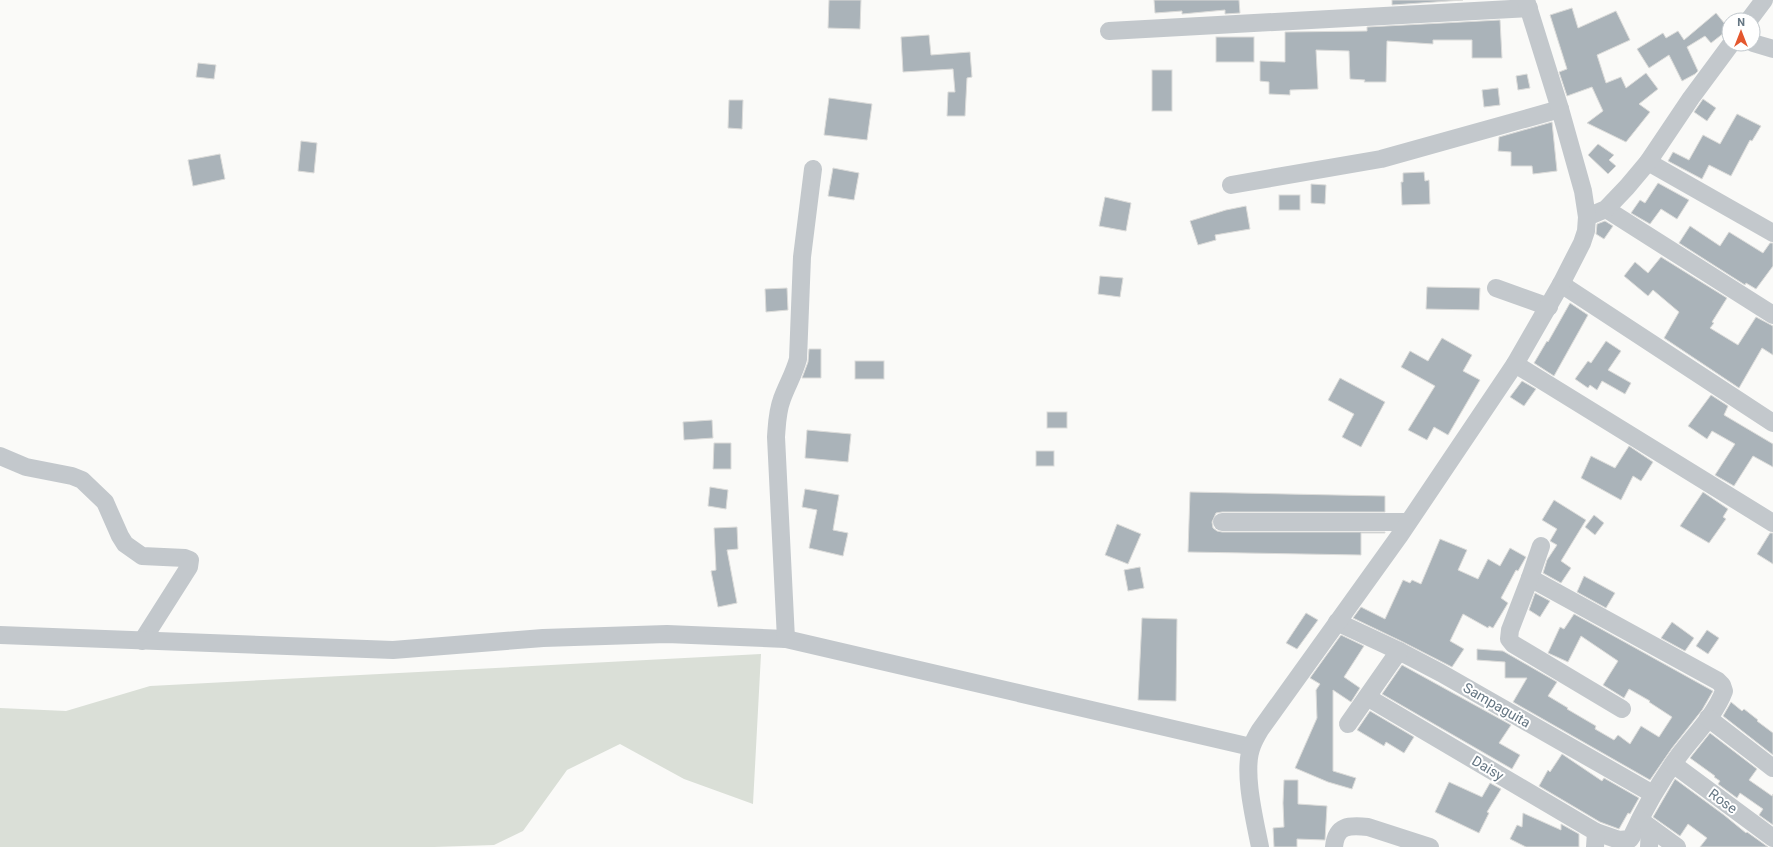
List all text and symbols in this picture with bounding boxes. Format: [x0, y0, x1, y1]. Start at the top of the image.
north arrow [1721, 12, 1761, 52]
text: N [1737, 16, 1745, 29]
street label: Sampaguita [1461, 679, 1533, 731]
street label: Daisy [1469, 752, 1507, 784]
street label: Rose [1706, 785, 1740, 817]

